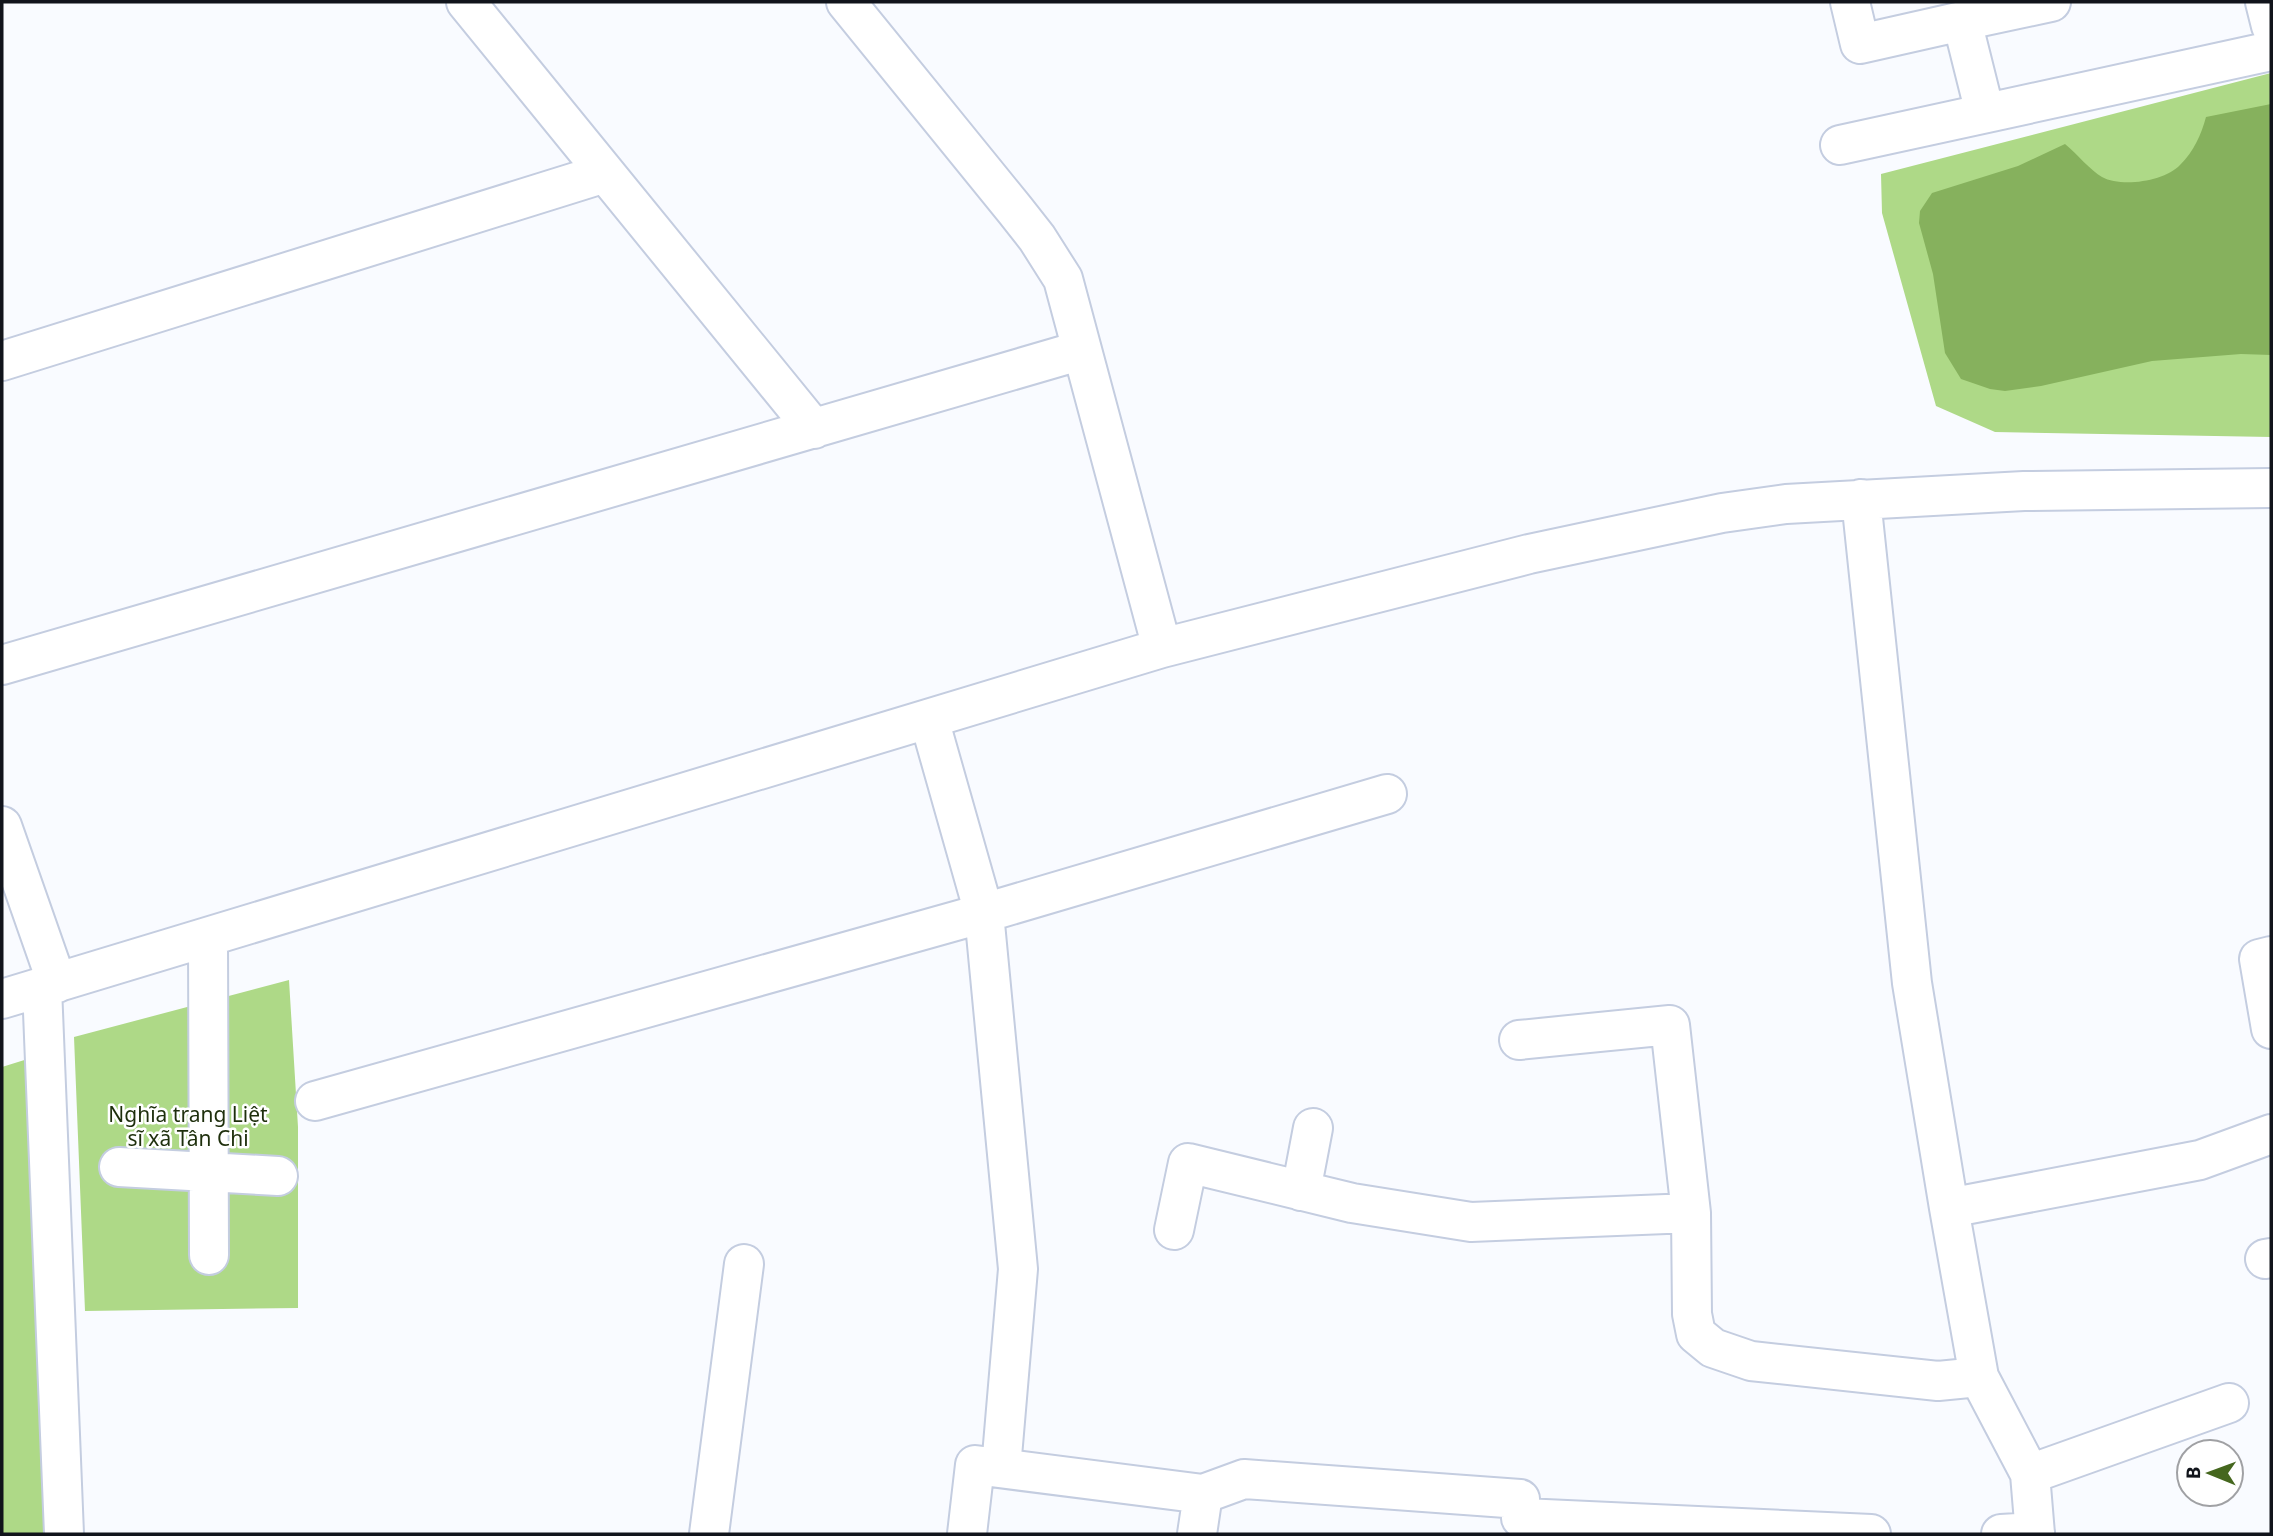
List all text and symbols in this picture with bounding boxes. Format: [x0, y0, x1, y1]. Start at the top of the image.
park label: Nghĩa trang Liệt sĩ xã Tân Chi [108, 1100, 268, 1152]
north arrow [2175, 1438, 2245, 1508]
text: B [2180, 1466, 2206, 1479]

